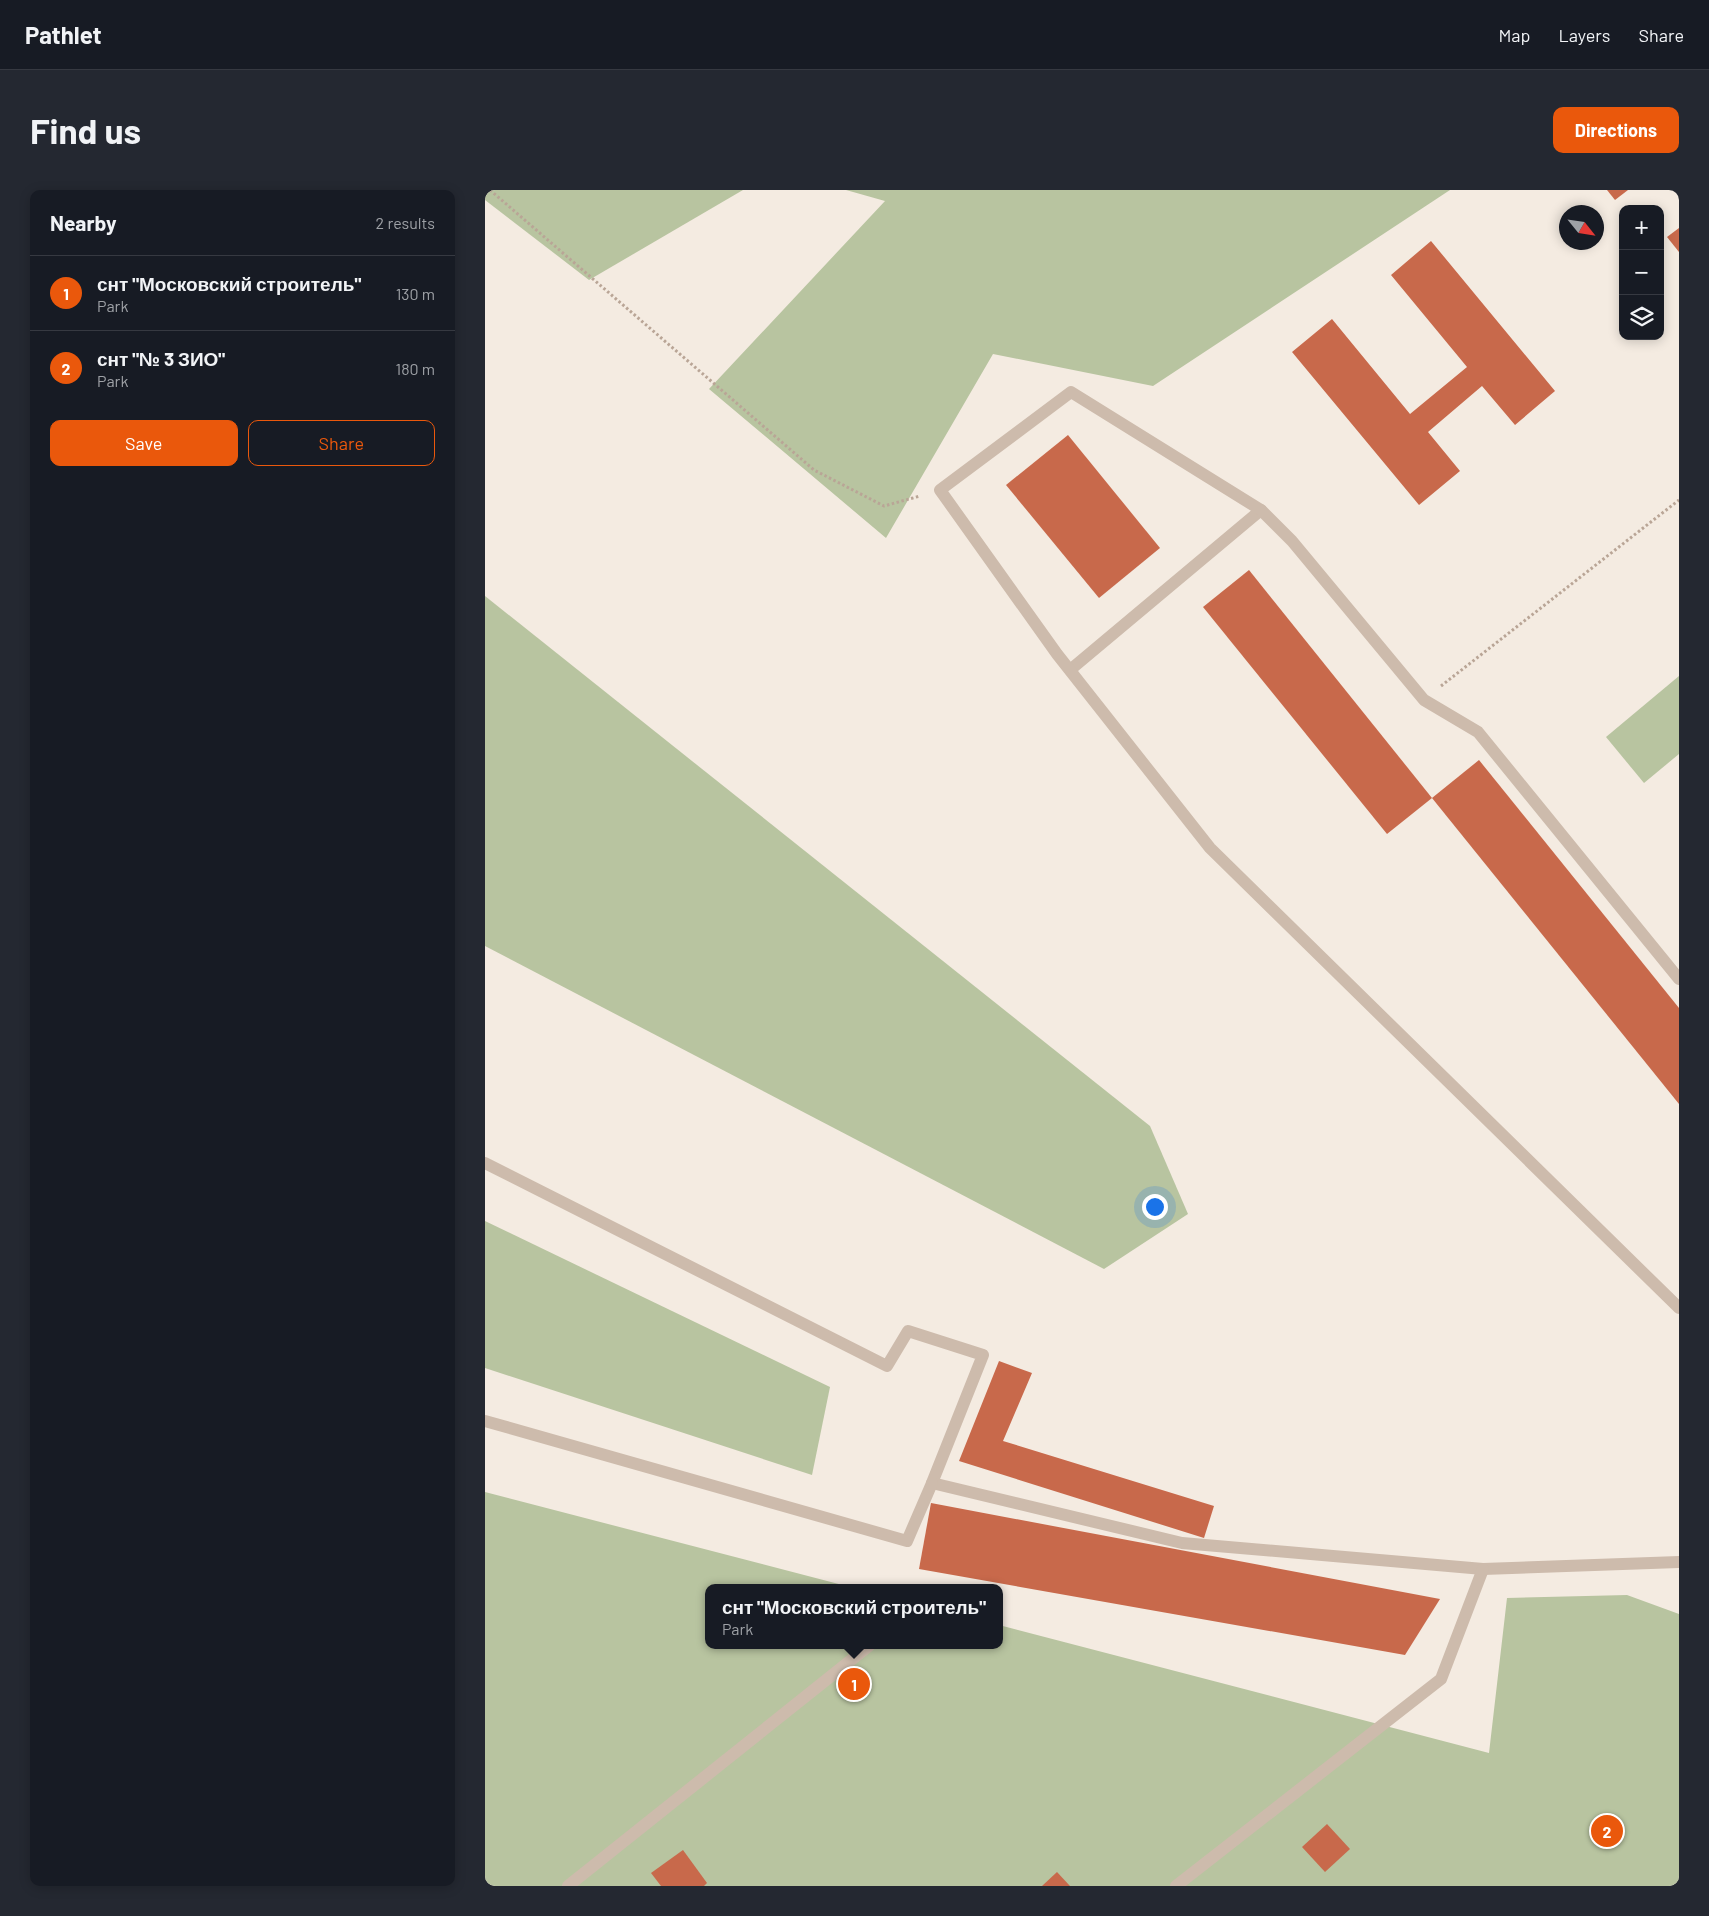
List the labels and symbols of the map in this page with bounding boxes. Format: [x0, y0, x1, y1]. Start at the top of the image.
north arrow [1559, 205, 1604, 250]
your location [1142, 1194, 1168, 1220]
pin: 1 [838, 1665, 870, 1703]
pin: 2 [1591, 1812, 1623, 1850]

